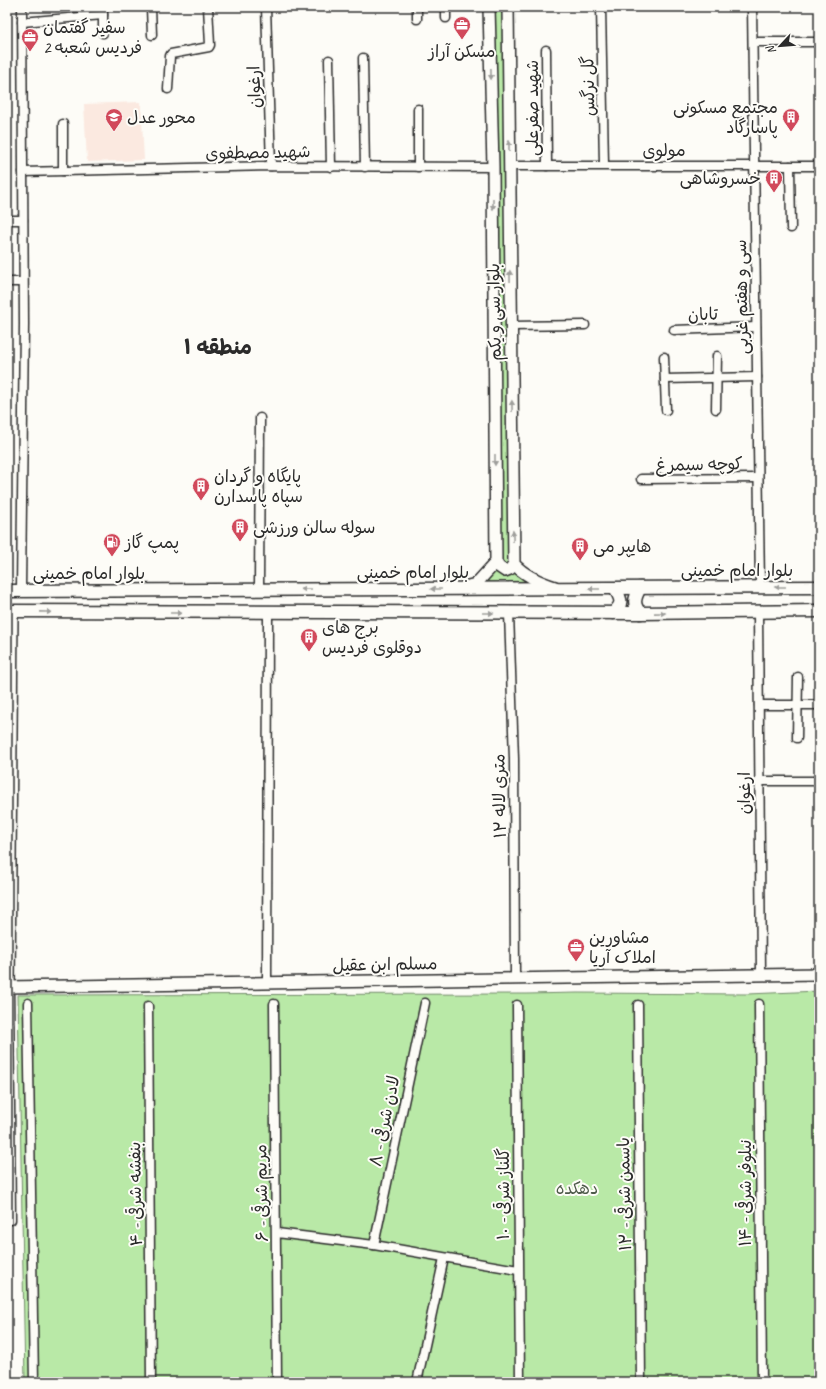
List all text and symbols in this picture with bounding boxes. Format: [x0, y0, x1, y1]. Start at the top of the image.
office icon: مسکن آراز [452, 15, 472, 40]
place label: سفیر گفتمان فردیس شعبه 2 [43, 17, 142, 58]
north arrow [760, 26, 800, 66]
office icon: سفیر گفتمان فردیس شعبه 2 [20, 27, 40, 52]
place label: مسکن آراز [427, 41, 495, 62]
text: N [762, 42, 779, 57]
street label: گل نرگس [577, 56, 600, 116]
street label: شهید صفرعلی [522, 60, 543, 156]
street label: ارغوان [243, 65, 266, 109]
one-way arrow [488, 68, 494, 81]
place label: مجتمع مسکونی پاسارگاد [673, 97, 778, 139]
school or university icon: محور عدل [104, 107, 124, 132]
place label: محور عدل [127, 107, 196, 128]
building icon: مجتمع مسکونی پاسارگاد [781, 107, 801, 132]
one-way arrow [506, 139, 512, 152]
street label: مولوی [642, 140, 686, 161]
street label: شهید مصطفوی [205, 141, 311, 164]
place label: خسروشاهی [680, 168, 761, 189]
building icon: خسروشاهی [764, 168, 784, 193]
one-way arrow [490, 198, 496, 211]
street label: سی و هفتم غربی [730, 239, 755, 355]
street label: بلوار سی و یکم [483, 263, 508, 361]
one-way arrow [507, 269, 513, 282]
street label: تابان [688, 303, 720, 326]
district label: منطقه ۱ [184, 334, 252, 360]
one-way arrow [509, 399, 515, 412]
street label: کوچه سیمرغ [655, 453, 743, 477]
one-way arrow [492, 454, 498, 467]
place label: پایگاه و گردان سپاه پاسدارن [214, 466, 303, 508]
building icon: پایگاه و گردان سپاه پاسدارن [191, 476, 211, 501]
building icon: سوله سالن ورزشی [230, 517, 250, 542]
place label: سوله سالن ورزشی [253, 517, 376, 538]
one-way arrow [510, 529, 516, 542]
fuel station icon: پمپ گاز [102, 532, 122, 557]
place label: پمپ گاز [123, 532, 179, 554]
building icon: هایپر می [570, 536, 590, 561]
place label: هایپر می [593, 536, 651, 558]
street label: بلوار امام خمینی [681, 560, 793, 583]
street label: بلوار امام خمینی [357, 562, 469, 585]
street label: بلوار امام خمینی [33, 563, 145, 586]
one-way arrow [773, 584, 786, 590]
one-way arrow [299, 586, 312, 592]
one-way arrow [429, 586, 442, 592]
one-way arrow [587, 586, 600, 592]
one-way arrow [40, 609, 53, 615]
one-way arrow [170, 610, 183, 616]
one-way arrow [482, 610, 495, 616]
one-way arrow [654, 610, 667, 616]
place label: برج های دوقلوی فردیس [322, 617, 422, 659]
building icon: برج های دوقلوی فردیس [299, 627, 319, 652]
street label: ۱۲ متری لاله [488, 753, 511, 839]
street label: ارغوان [734, 772, 755, 814]
place label: مشاورین املاک آریا [589, 927, 656, 968]
office icon: مشاورین املاک آریا [566, 937, 586, 962]
street label: مسلم ابن عقیل [332, 953, 438, 978]
street label: لادن شرقی - ۸ [364, 1073, 404, 1169]
street label: یاسمن شرقی - ۱۲ [612, 1137, 636, 1251]
street label: نیلوفر شرقی - ۱۴ [734, 1139, 757, 1247]
street label: بنفشه شرقی - ۴ [123, 1142, 147, 1246]
street label: مریم شرقی - ۶ [249, 1144, 275, 1242]
street label: گلناز شرقی - ۱۰ [492, 1148, 514, 1240]
park label: دهکده [556, 1178, 598, 1199]

